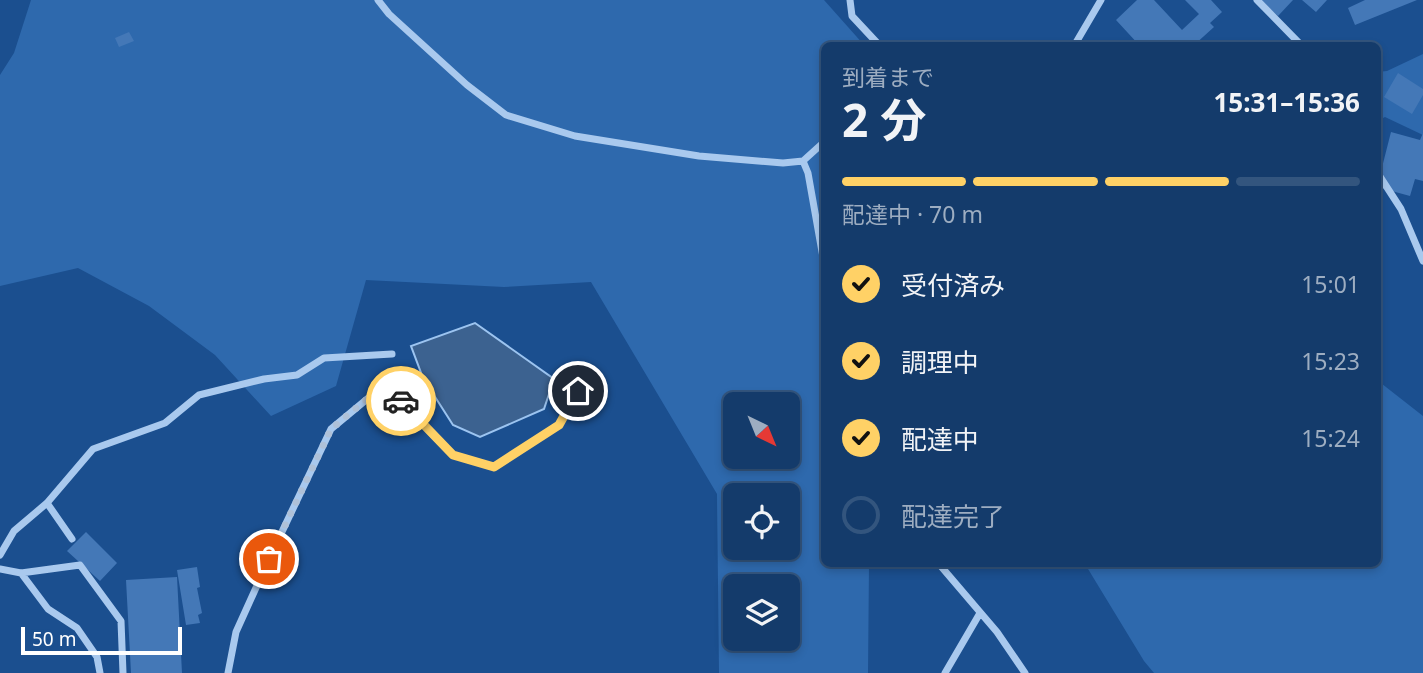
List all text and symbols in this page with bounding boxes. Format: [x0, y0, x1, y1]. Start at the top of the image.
text: 到着まで [842, 61, 934, 93]
text: 15:31–15:36 [1213, 84, 1360, 120]
text: 2 分 [842, 88, 926, 150]
text: 配達中 · 70 m [842, 198, 983, 230]
icon: check [842, 265, 880, 303]
text: 受付済み [901, 267, 1005, 303]
text: 15:01 [1301, 268, 1360, 300]
icon: check [842, 342, 880, 380]
text: 調理中 [901, 344, 979, 380]
text: 15:23 [1301, 345, 1360, 377]
pin [548, 361, 608, 421]
courier [366, 366, 436, 436]
icon: home [559, 372, 597, 410]
icon: car [382, 382, 420, 420]
north arrow [723, 392, 800, 469]
map controls [723, 392, 800, 651]
icon: check [842, 419, 880, 457]
text: 配達中 [901, 421, 979, 457]
text: 15:24 [1301, 422, 1360, 454]
button: locate [723, 483, 800, 560]
text: 配達完了 [901, 498, 1005, 534]
pin [239, 529, 299, 589]
icon: bag [250, 540, 288, 578]
button: layers [723, 574, 800, 651]
scale bar [21, 624, 182, 656]
text: 50 m [32, 626, 76, 652]

